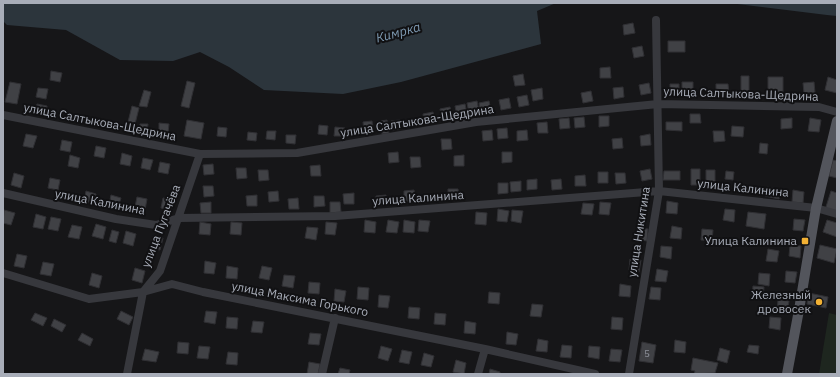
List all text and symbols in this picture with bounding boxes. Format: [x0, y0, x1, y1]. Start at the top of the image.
water label: Кимрка [374, 18, 422, 47]
street label: улица Салтыкова-Щедрина [663, 83, 819, 104]
street label: улица Салтыкова-Щедрина [22, 99, 178, 144]
street label: улица Салтыкова-Щедрина [339, 101, 495, 140]
street label: улица Калинина [697, 175, 790, 200]
street label: улица Пугачёва [138, 182, 183, 269]
street label: улица Калинина [54, 185, 147, 218]
street label: улица Никитина [624, 185, 653, 278]
street label: улица Калинина [372, 187, 465, 208]
place label: Улица Калинина [705, 233, 798, 248]
marker: Улица Калинина [800, 236, 810, 246]
street label: улица Максима Горького [231, 278, 370, 319]
place label: Железный дровосек [751, 287, 811, 316]
marker: Железный дровосек [814, 297, 824, 307]
house number: 5 [644, 347, 650, 360]

